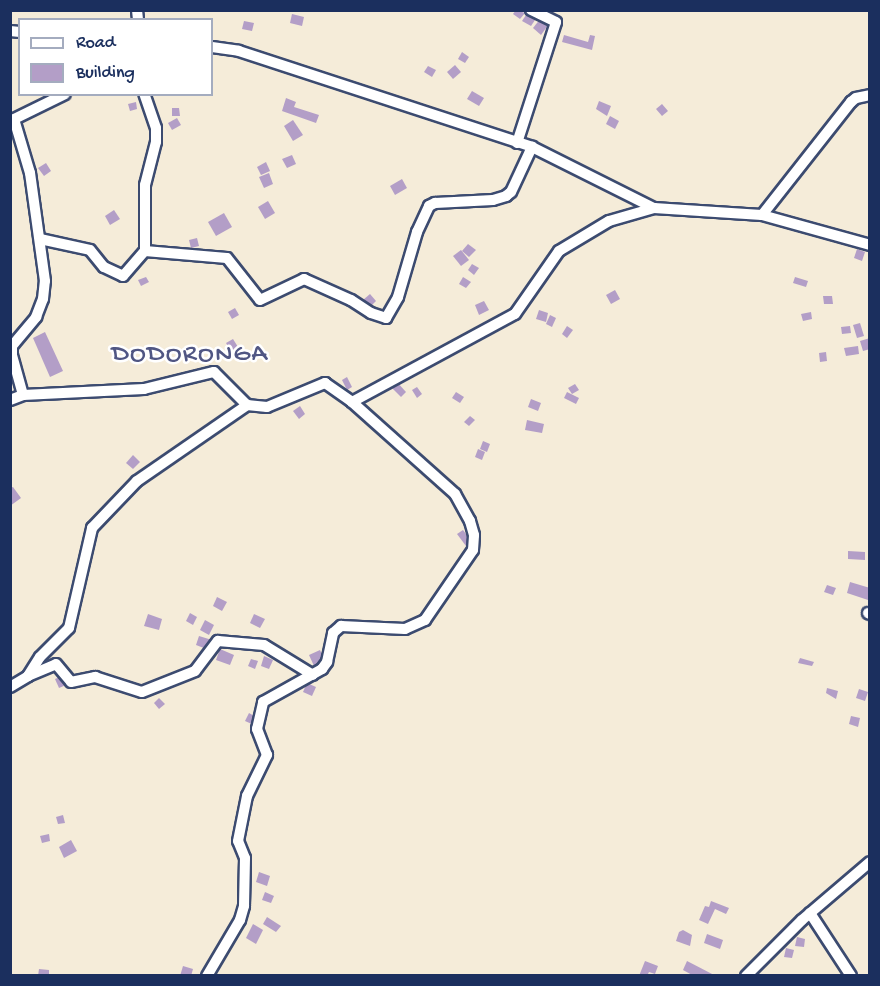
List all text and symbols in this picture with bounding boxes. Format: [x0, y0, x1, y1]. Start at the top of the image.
legend [18, 18, 213, 96]
text: Road [76, 33, 115, 54]
text: Building [76, 63, 135, 84]
district label: DODORONGA [112, 340, 268, 372]

